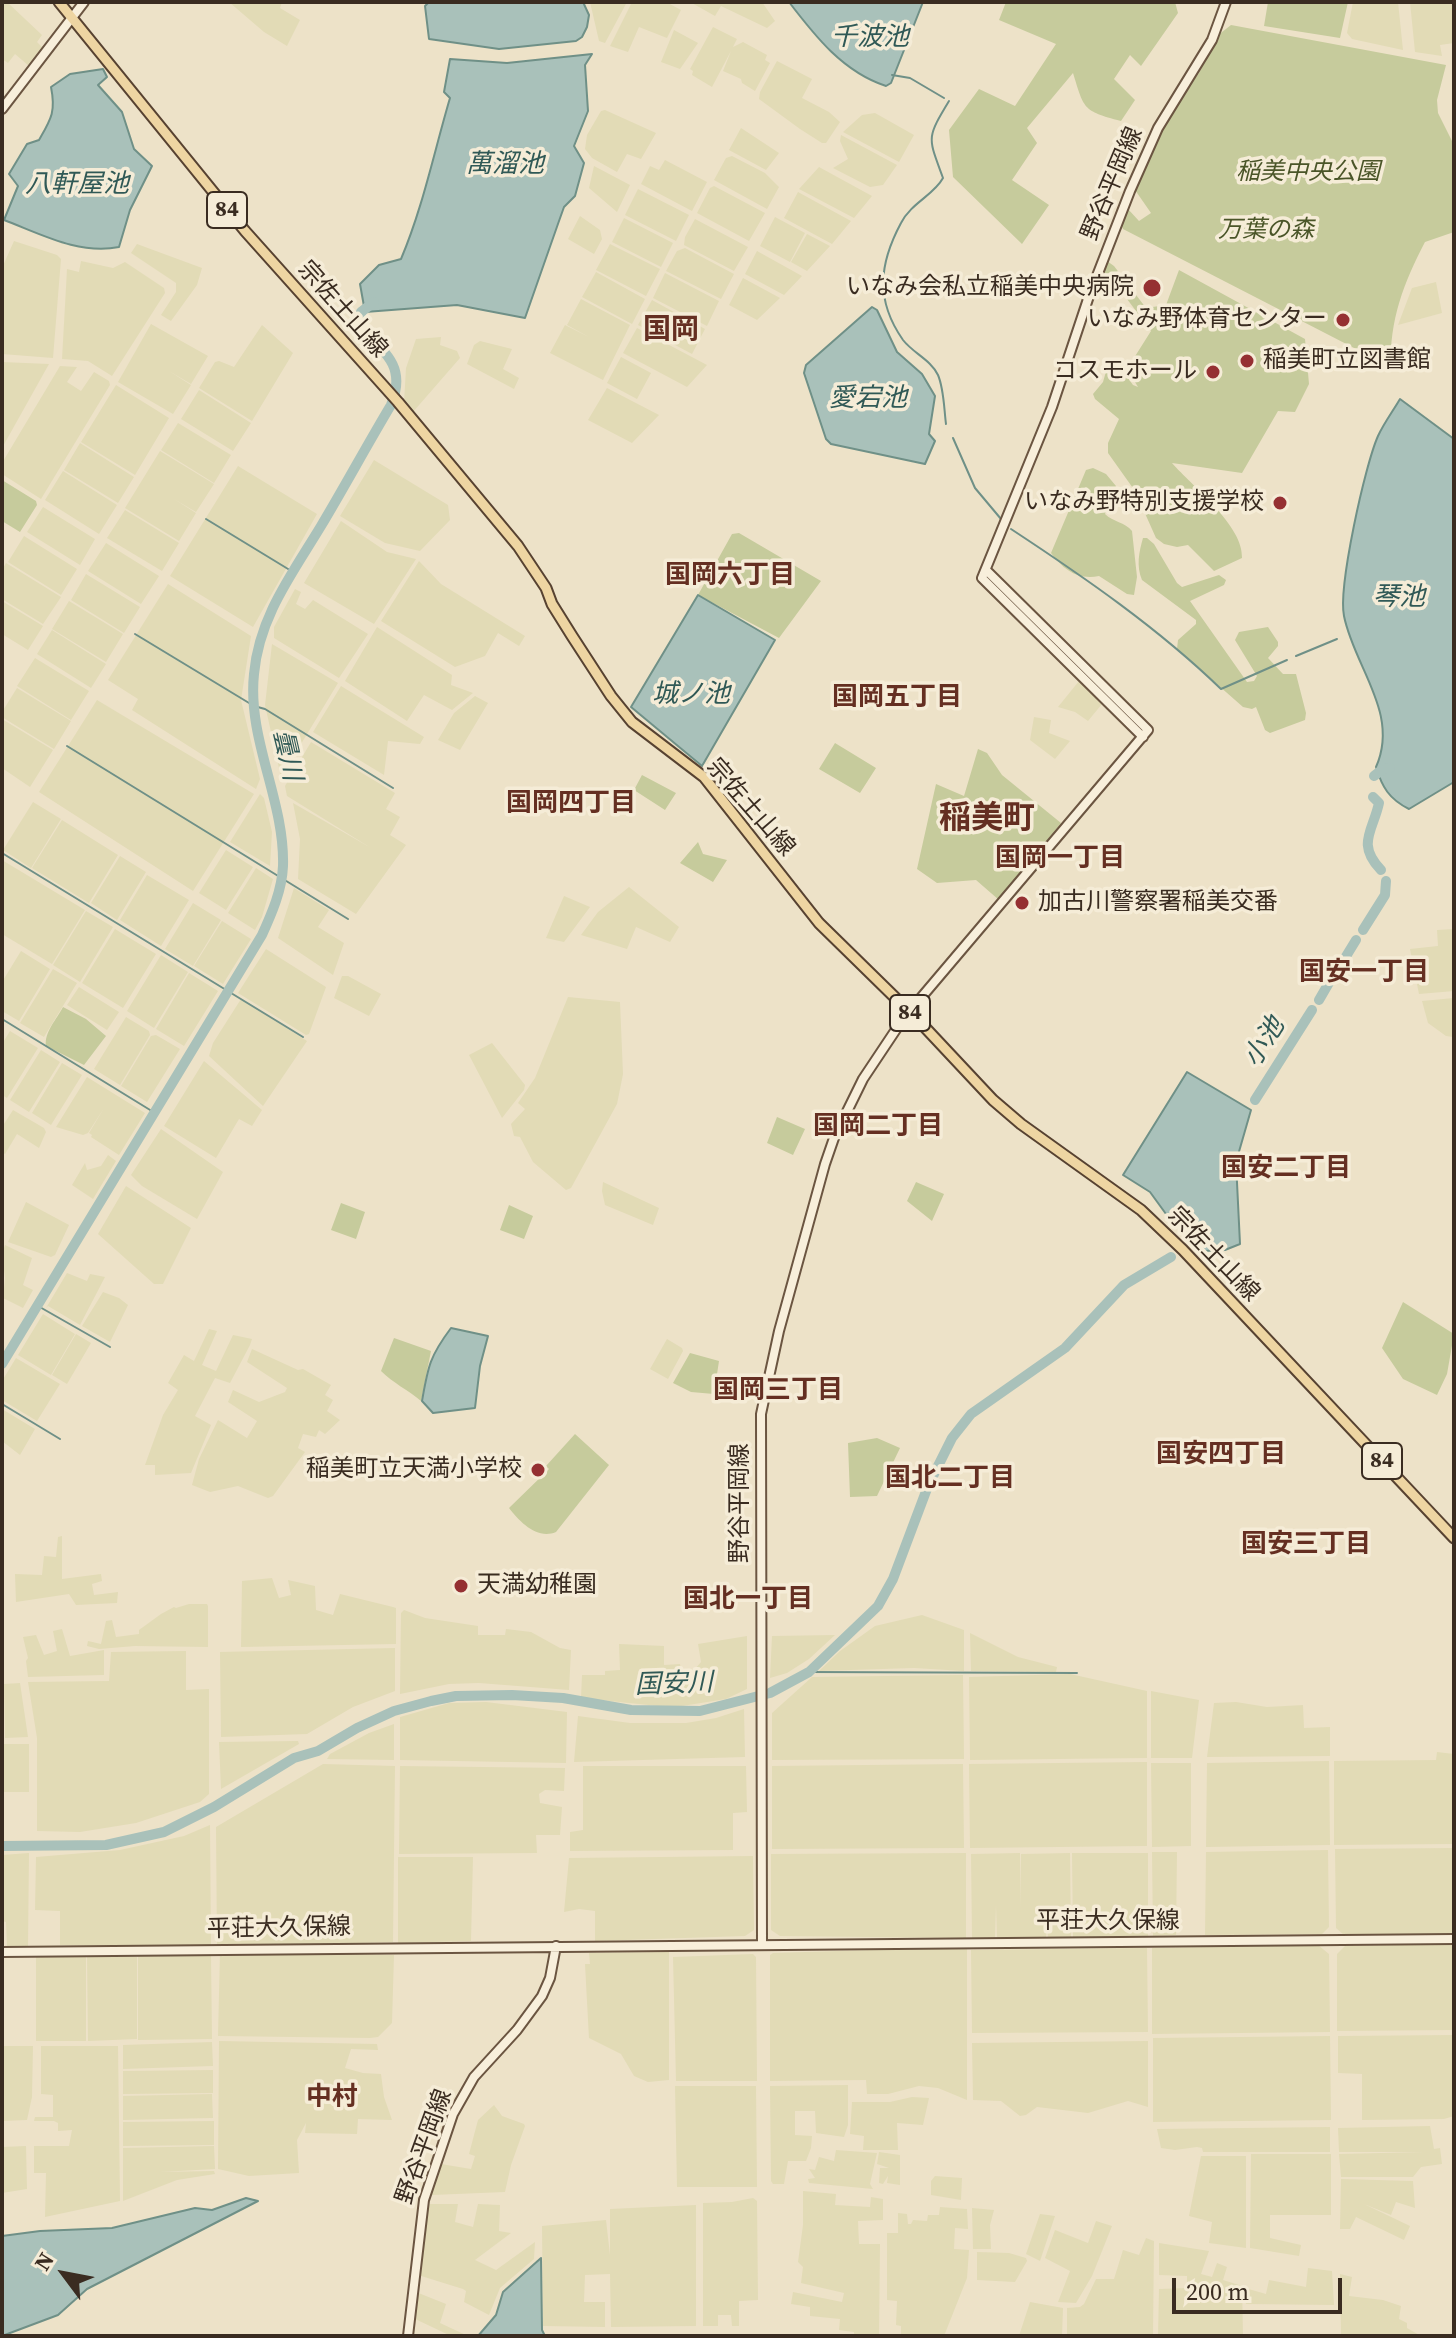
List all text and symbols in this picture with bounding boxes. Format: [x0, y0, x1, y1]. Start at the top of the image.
water label: 千波池 [831, 22, 909, 54]
street label: 野谷平岡線 [1076, 123, 1150, 245]
water label: 萬溜池 [466, 149, 544, 181]
park label: 稲美中央公園 [1236, 159, 1380, 187]
water label: 八軒屋池 [25, 169, 129, 201]
road number: 84 [207, 192, 247, 228]
park label: 万葉の森 [1218, 217, 1314, 245]
street label: 宗佐土山線 [291, 256, 393, 364]
place label: いなみ会私立稲美中央病院 [846, 274, 1134, 302]
marker: いなみ会私立稲美中央病院 [1141, 277, 1163, 299]
place label: いなみ野体育センター [1087, 306, 1327, 334]
marker: いなみ野体育センター [1334, 311, 1352, 329]
district label: 国岡 [643, 314, 699, 348]
place label: 稲美町立図書館 [1263, 347, 1431, 375]
marker: 稲美町立図書館 [1238, 352, 1256, 370]
place label: コスモホール [1053, 358, 1197, 386]
marker: コスモホール [1204, 363, 1222, 381]
water label: 愛宕池 [829, 383, 907, 415]
place label: いなみ野特別支援学校 [1024, 489, 1264, 517]
marker: いなみ野特別支援学校 [1271, 494, 1289, 512]
district label: 国岡六丁目 [665, 560, 795, 592]
water label: 琴池 [1373, 582, 1425, 614]
water label: 城ノ池 [652, 679, 730, 711]
district label: 国岡五丁目 [832, 682, 962, 714]
water label: 曇川 [265, 726, 307, 784]
street label: 宗佐土山線 [700, 753, 800, 863]
district label: 国岡四丁目 [506, 788, 636, 820]
district label: 稲美町 [939, 801, 1035, 839]
district label: 国岡一丁目 [995, 843, 1125, 875]
place label: 加古川警察署稲美交番 [1038, 889, 1278, 917]
marker: 加古川警察署稲美交番 [1013, 894, 1031, 912]
district label: 国安一丁目 [1299, 957, 1429, 989]
road number: 84 [890, 995, 930, 1031]
water label: 小池 [1238, 1013, 1292, 1073]
district label: 国岡二丁目 [813, 1111, 943, 1143]
district label: 国安二丁目 [1221, 1153, 1351, 1185]
street label: 宗佐土山線 [1161, 1202, 1265, 1308]
district label: 国岡三丁目 [713, 1375, 843, 1407]
district label: 国安四丁目 [1156, 1439, 1286, 1471]
street label: 野谷平岡線 [727, 1443, 755, 1563]
road number: 84 [1362, 1443, 1402, 1479]
place label: 稲美町立天満小学校 [306, 1456, 522, 1484]
marker: 稲美町立天満小学校 [529, 1461, 547, 1479]
district label: 国北二丁目 [885, 1463, 1015, 1495]
district label: 国安三丁目 [1241, 1529, 1371, 1561]
place label: 天満幼稚園 [477, 1572, 597, 1600]
marker: 天満幼稚園 [452, 1577, 470, 1595]
district label: 国北一丁目 [683, 1584, 813, 1616]
water label: 国安川 [634, 1668, 714, 1702]
street label: 平荘大久保線 [1036, 1908, 1180, 1936]
street label: 平荘大久保線 [207, 1913, 351, 1945]
district label: 中村 [306, 2082, 358, 2114]
street label: 野谷平岡線 [391, 2086, 459, 2208]
north arrow [24, 2234, 104, 2314]
text: N [27, 2247, 61, 2276]
scale bar [1176, 2262, 1346, 2312]
text: 200 m [1186, 2275, 1249, 2308]

